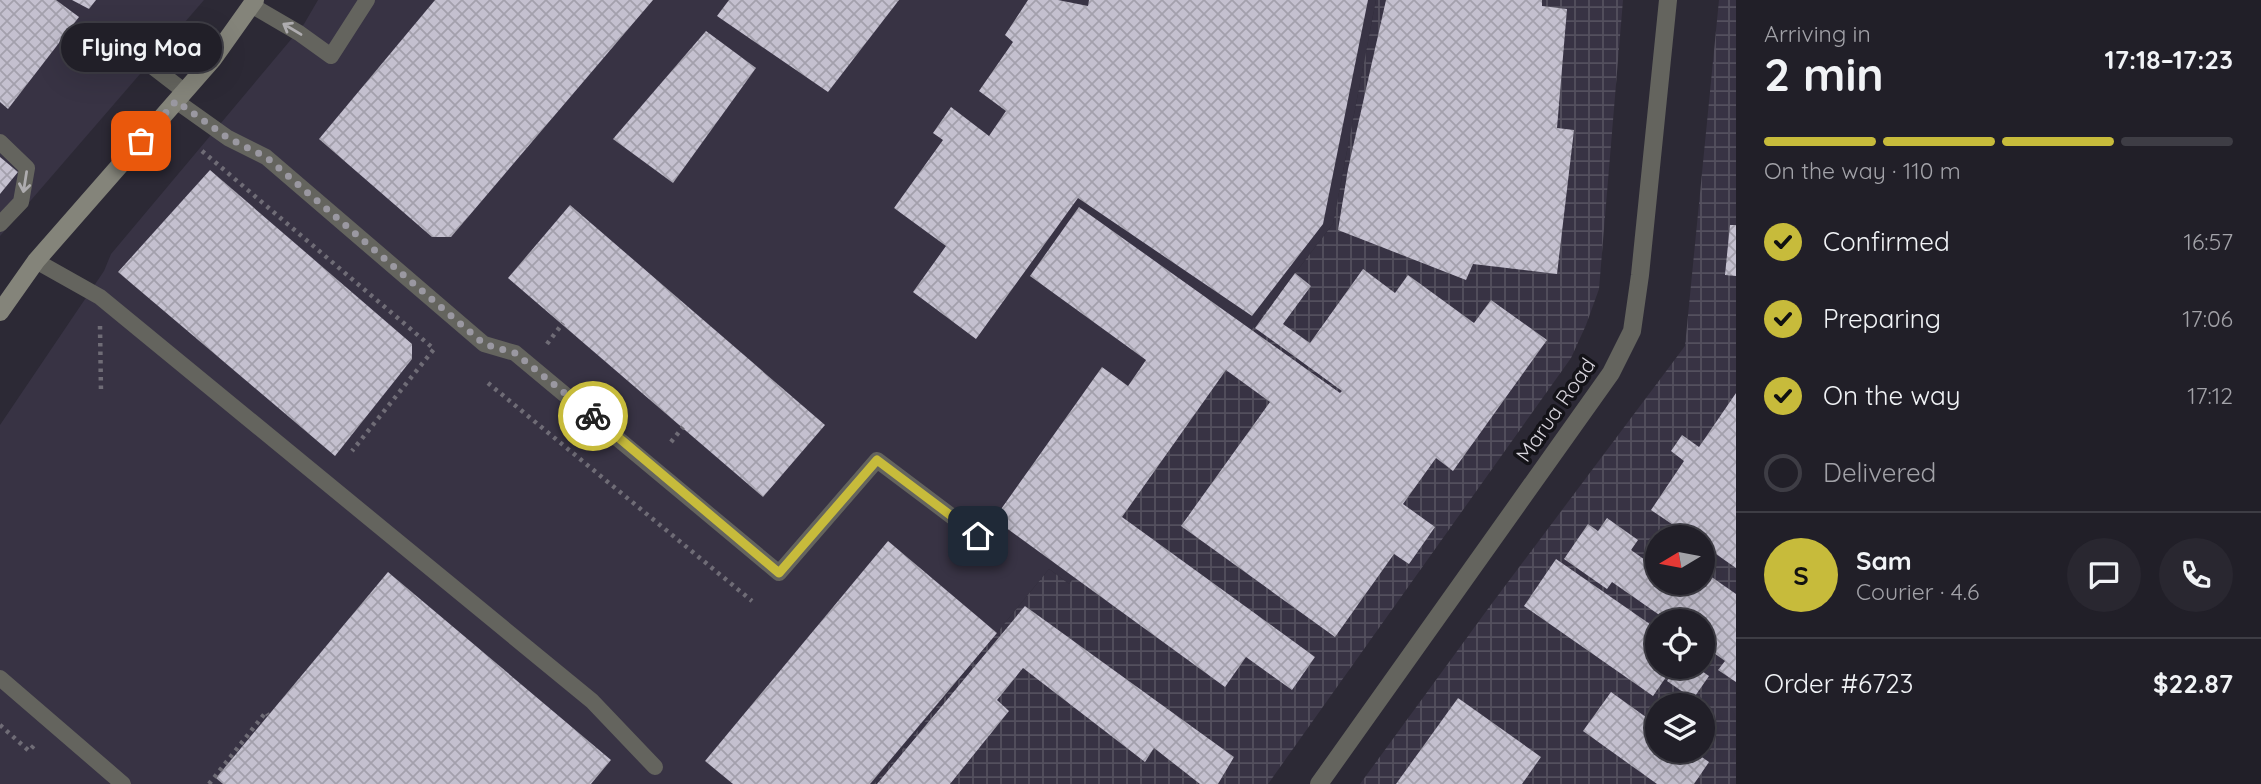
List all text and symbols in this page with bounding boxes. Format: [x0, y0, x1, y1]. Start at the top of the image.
text: Arriving in [1764, 19, 1871, 48]
callout: Flying Moa [60, 22, 222, 71]
one-way arrow [282, 22, 303, 35]
text: Flying Moa [81, 33, 202, 62]
text: 17:18–17:23 [2105, 43, 2233, 76]
text: 2 min [1764, 45, 1884, 103]
pin [111, 111, 171, 171]
icon: bag [122, 122, 160, 160]
text: On the way · 110 m [1764, 156, 1961, 185]
one-way arrow [18, 170, 31, 193]
icon: check [1764, 223, 1802, 261]
text: Confirmed [1823, 225, 1950, 258]
text: 16:57 [2183, 227, 2233, 256]
icon: check [1764, 300, 1802, 338]
text: Preparing [1823, 302, 1941, 335]
text: 17:06 [2182, 304, 2233, 333]
street label: Marua Road [1510, 353, 1600, 466]
icon: check [1764, 377, 1802, 415]
text: On the way [1823, 379, 1961, 412]
courier [558, 381, 628, 451]
text: 17:12 [2187, 381, 2233, 410]
icon: bike [574, 397, 612, 435]
text: Delivered [1823, 456, 1936, 489]
pin [948, 506, 1008, 566]
icon: home [959, 517, 997, 555]
north arrow [1645, 525, 1715, 595]
map controls [1645, 525, 1715, 763]
button: chat [2067, 538, 2141, 612]
button: phone [2159, 538, 2233, 612]
text: Sam [1856, 544, 1912, 577]
text: S [1793, 559, 1809, 592]
text: Courier · 4.6 [1856, 577, 1979, 606]
button: locate [1645, 609, 1715, 679]
text: Order #6723 [1764, 667, 1913, 700]
text: $22.87 [2153, 667, 2233, 700]
button: layers [1645, 693, 1715, 763]

